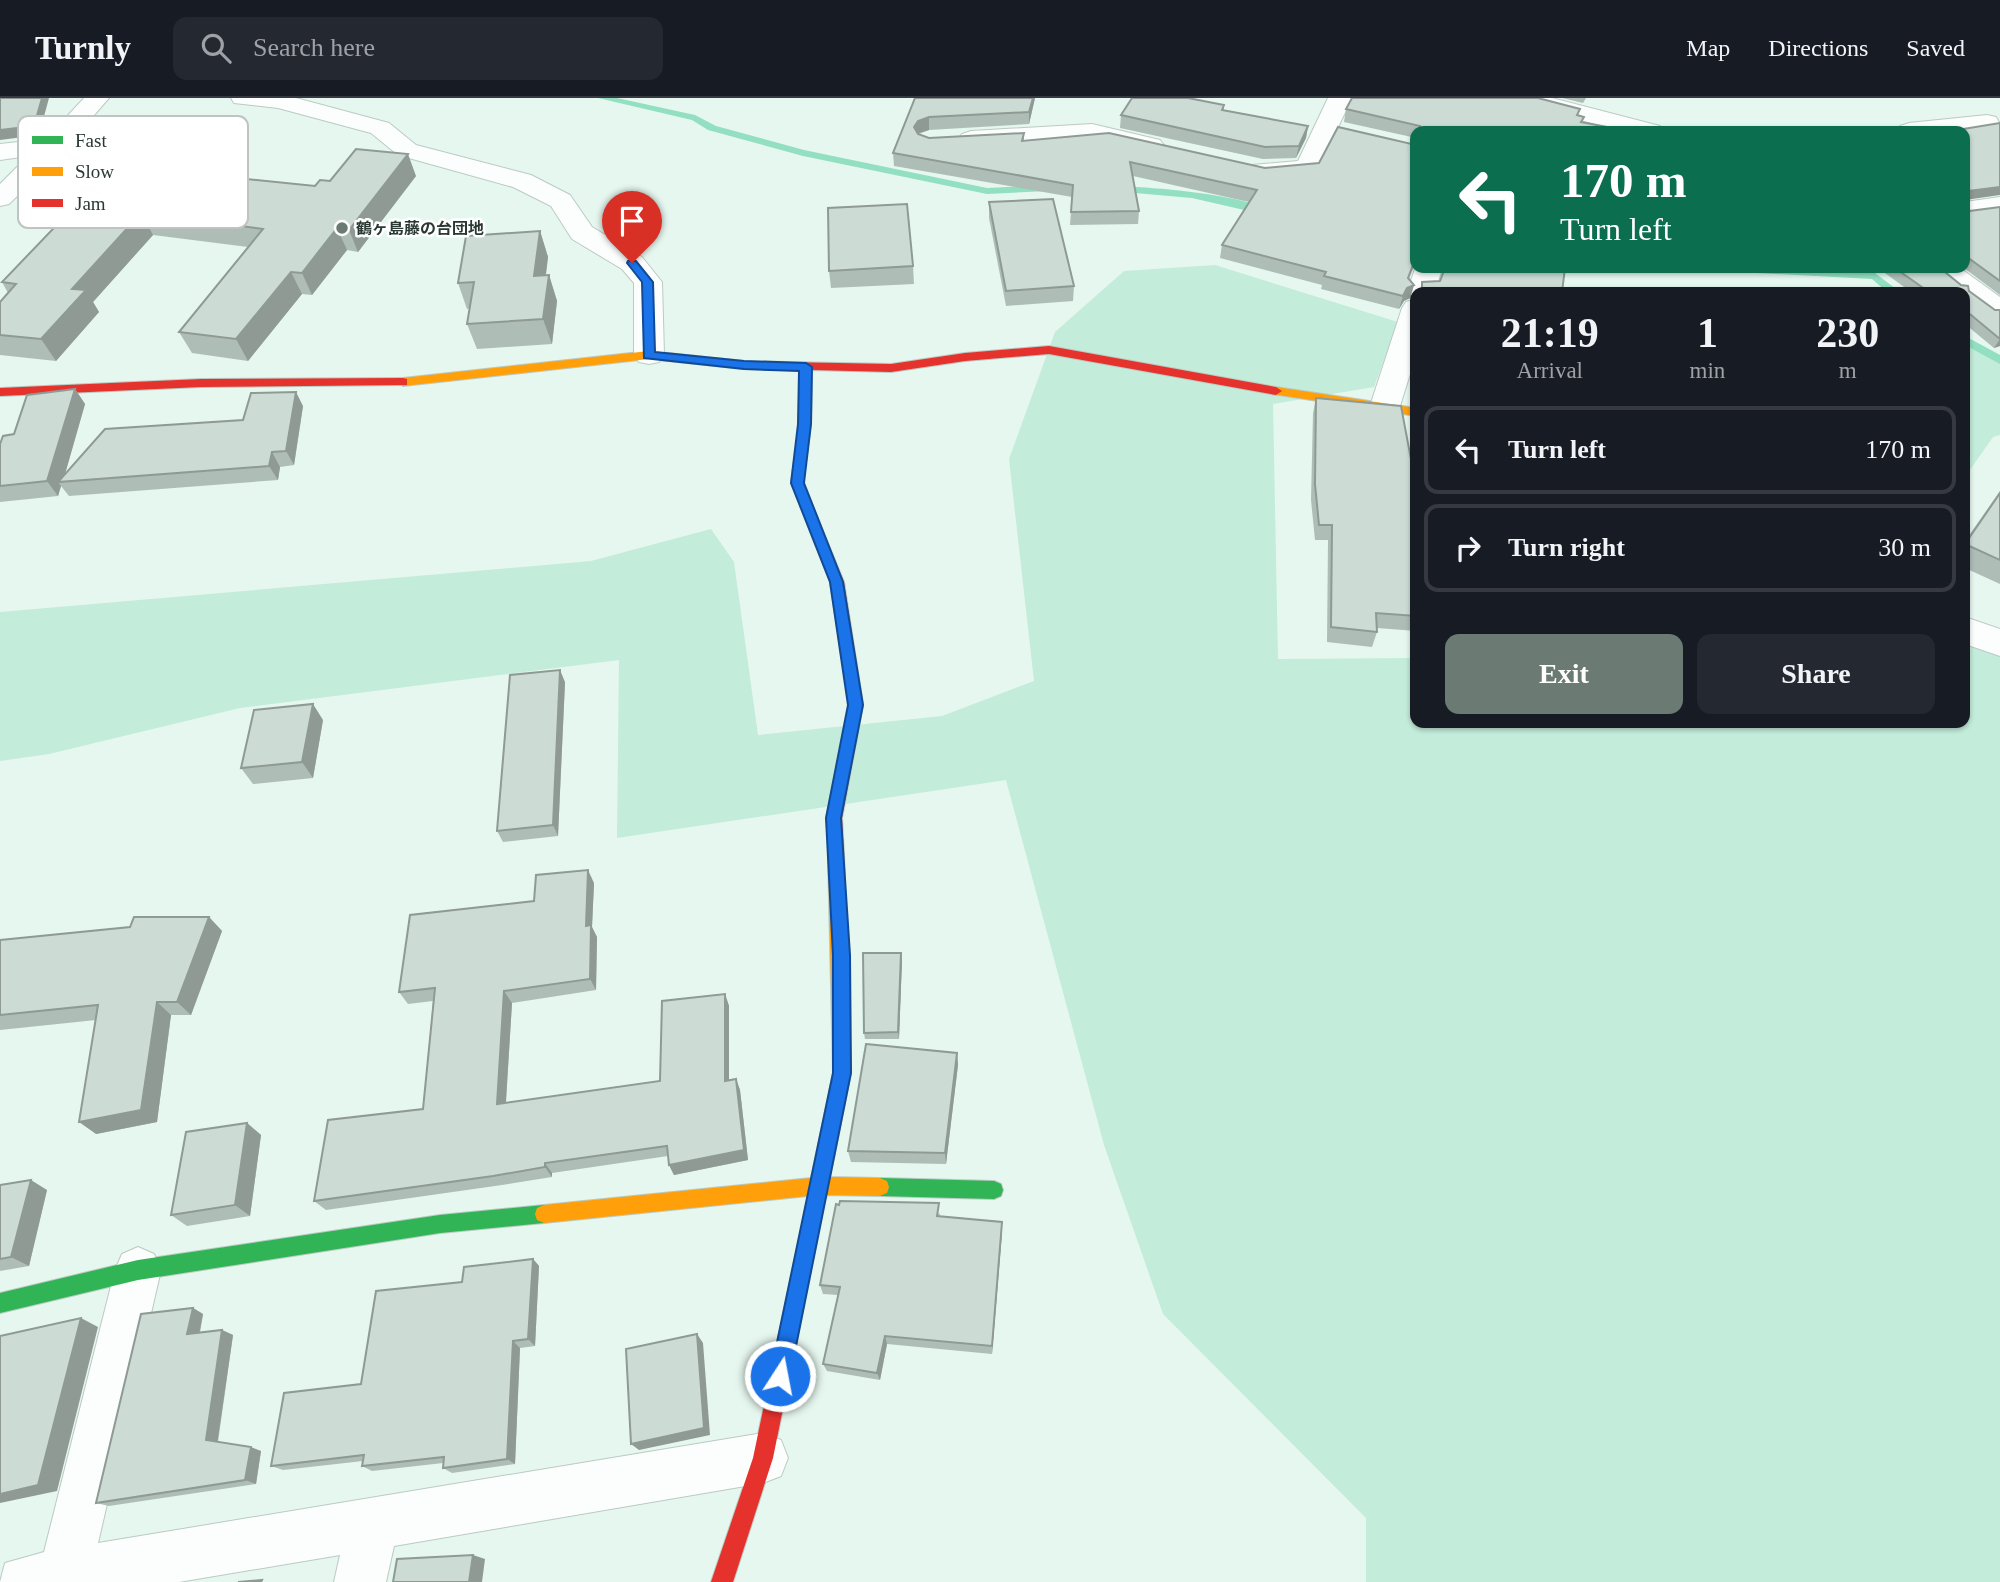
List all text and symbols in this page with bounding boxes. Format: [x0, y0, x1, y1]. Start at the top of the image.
search box [173, 17, 663, 80]
icon: search [197, 29, 235, 67]
text: Turnly [35, 30, 131, 66]
text: Search here [253, 33, 375, 62]
text: Map [1686, 35, 1730, 61]
text: Directions [1768, 35, 1868, 61]
text: Saved [1906, 35, 1965, 61]
legend [18, 116, 248, 228]
text: Fast [75, 130, 107, 151]
text: 170 m [1560, 153, 1687, 208]
icon: left [1445, 154, 1536, 245]
text: Slow [75, 161, 114, 182]
pin [602, 191, 662, 263]
text: Jam [75, 193, 106, 214]
icon: arrive [613, 202, 651, 240]
text: Turn left [1560, 211, 1672, 247]
marker: 鶴ヶ島藤の台団地 [334, 220, 350, 236]
place label: 鶴ヶ島藤の台団地 [356, 220, 484, 237]
text: 21:19 [1501, 310, 1599, 356]
text: 1 [1697, 310, 1718, 356]
text: 230 [1816, 310, 1879, 356]
text: Arrival [1517, 358, 1583, 383]
text: min [1690, 358, 1725, 383]
text: m [1839, 358, 1857, 383]
icon: left [1449, 431, 1487, 469]
text: Turn left [1508, 435, 1606, 464]
text: 170 m [1865, 435, 1931, 464]
icon: right [1449, 529, 1487, 567]
text: Turn right [1508, 533, 1625, 562]
text: 30 m [1878, 533, 1931, 562]
button: Exit [1445, 634, 1683, 714]
button: Share [1697, 634, 1935, 714]
position arrow [743, 1339, 817, 1413]

